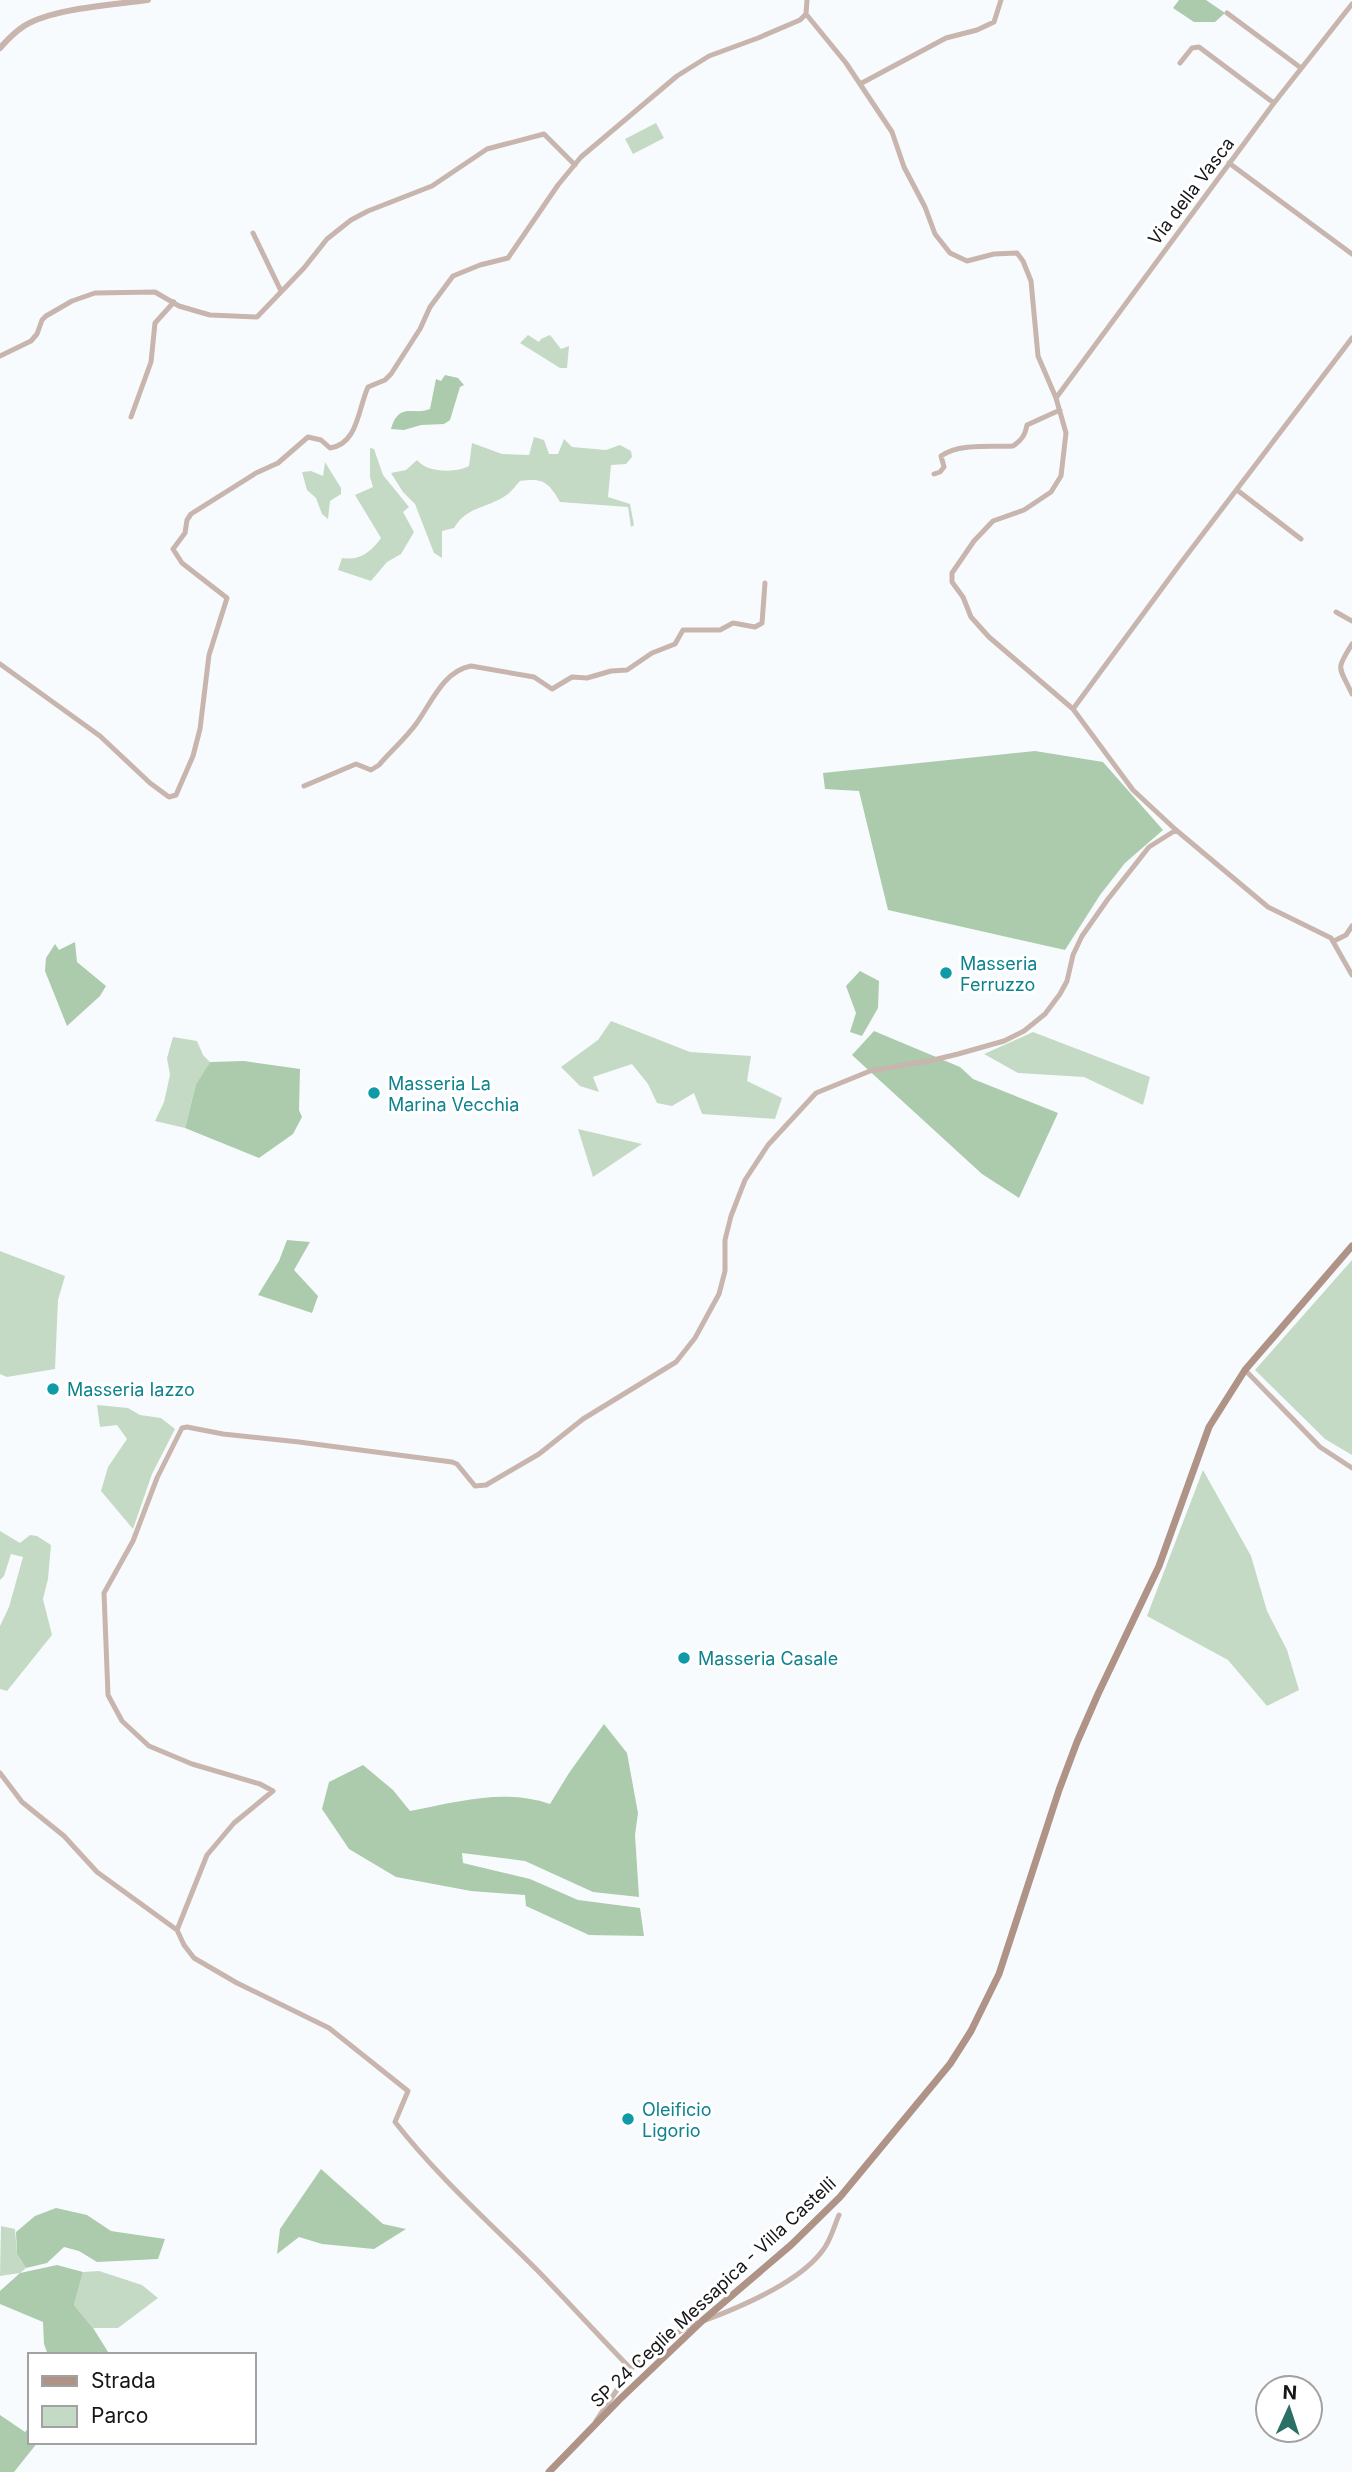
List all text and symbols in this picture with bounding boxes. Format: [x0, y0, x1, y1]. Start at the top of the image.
street label: Via della Vasca [1144, 133, 1238, 249]
place label: Masseria Ferruzzo [960, 953, 1037, 995]
marker: Masseria Ferruzzo [938, 965, 954, 981]
place label: Masseria La Marina Vecchia [388, 1073, 519, 1115]
marker: Masseria La Marina Vecchia [366, 1085, 382, 1101]
place label: Masseria Iazzo [67, 1379, 195, 1400]
marker: Masseria Iazzo [45, 1381, 61, 1397]
place label: Masseria Casale [698, 1648, 838, 1669]
marker: Masseria Casale [676, 1650, 692, 1666]
place label: Oleificio Ligorio [642, 2099, 711, 2141]
marker: Oleificio Ligorio [620, 2111, 636, 2127]
street label: SP 24 Ceglie Messapica - Villa Castelli [586, 2173, 840, 2411]
legend [28, 2353, 256, 2444]
text: Strada [91, 2368, 156, 2393]
north arrow [1254, 2374, 1324, 2444]
text: N [1282, 2381, 1298, 2404]
text: Parco [91, 2403, 148, 2428]

